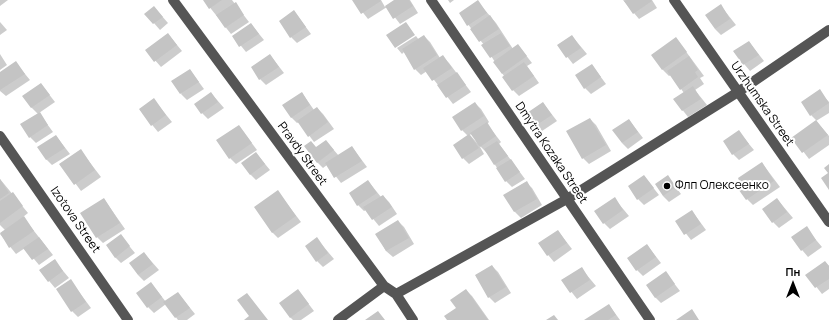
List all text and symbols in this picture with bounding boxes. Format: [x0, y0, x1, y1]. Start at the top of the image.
street label: Urzhumska Street [727, 59, 797, 149]
street label: Dmytra Kozaka Street [512, 100, 590, 206]
street label: Pravdy Street [274, 120, 330, 188]
place label: Флп Олексеенко [675, 179, 769, 193]
marker: Флп Олексеенко [662, 181, 672, 191]
street label: Izotova Street [47, 184, 103, 256]
north arrow [773, 264, 813, 304]
text: Пн [786, 264, 800, 279]

